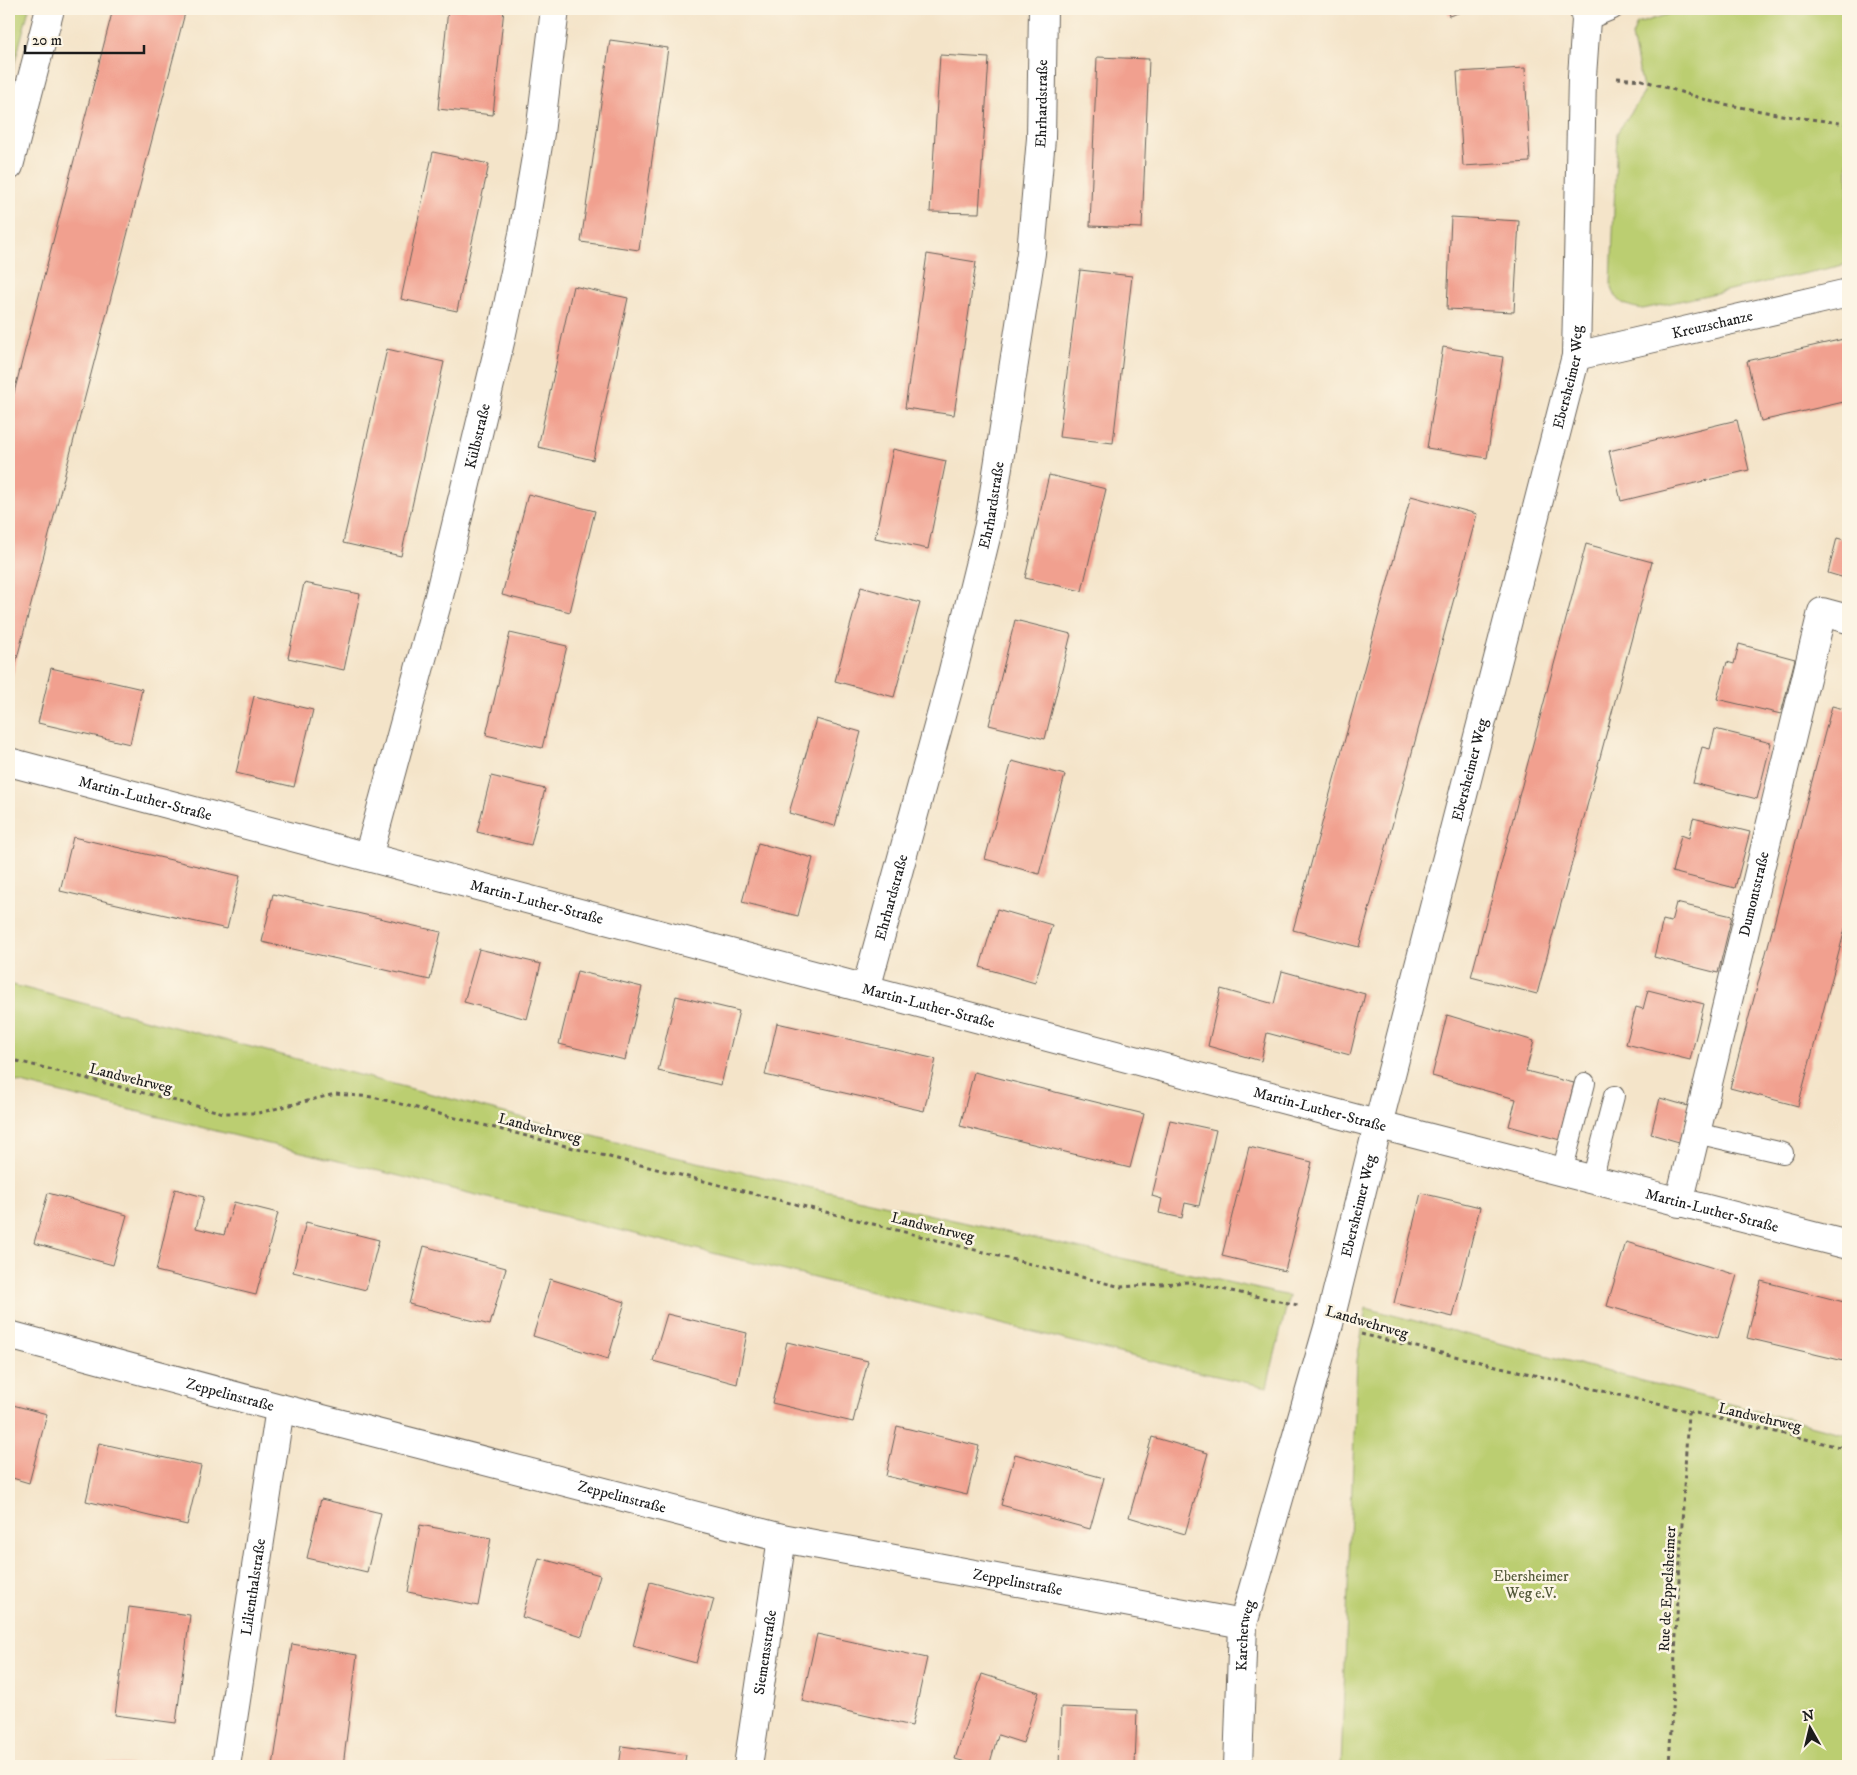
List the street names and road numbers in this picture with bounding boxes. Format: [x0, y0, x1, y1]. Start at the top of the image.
street label: Ehrhardstraße [1031, 59, 1052, 149]
street label: Kreuzschanze [1670, 306, 1755, 343]
street label: Ebersheimer Weg [1549, 325, 1587, 431]
street label: Külbstraße [461, 402, 495, 471]
street label: Ehrhardstraße [974, 460, 1009, 551]
street label: Ebersheimer Weg [1448, 716, 1492, 823]
street label: Martin-Luther-Straße [77, 772, 214, 825]
street label: Dumontstraße [1735, 850, 1774, 938]
street label: Ehrhardstraße [871, 852, 912, 943]
street label: Martin-Luther-Straße [468, 876, 605, 929]
street label: Martin-Luther-Straße [860, 979, 997, 1033]
street label: Landwehrweg [87, 1059, 175, 1098]
street label: Martin-Luther-Straße [1251, 1083, 1388, 1136]
street label: Landwehrweg [496, 1109, 584, 1148]
street label: Ebersheimer Weg [1337, 1152, 1381, 1259]
street label: Martin-Luther-Straße [1643, 1184, 1781, 1237]
street label: Landwehrweg [889, 1208, 977, 1247]
street label: Landwehrweg [1323, 1302, 1411, 1343]
street label: Zeppelinstraße [184, 1374, 276, 1416]
street label: Landwehrweg [1716, 1399, 1804, 1436]
street label: Zeppelinstraße [576, 1477, 668, 1518]
street label: Rue de Eppelsheimer [1655, 1525, 1680, 1652]
street label: Lilienthalstraße [237, 1537, 270, 1637]
street label: Zeppelinstraße [971, 1565, 1064, 1600]
street label: Karcherweg [1232, 1597, 1260, 1671]
street label: Siemensstraße [750, 1609, 781, 1696]

